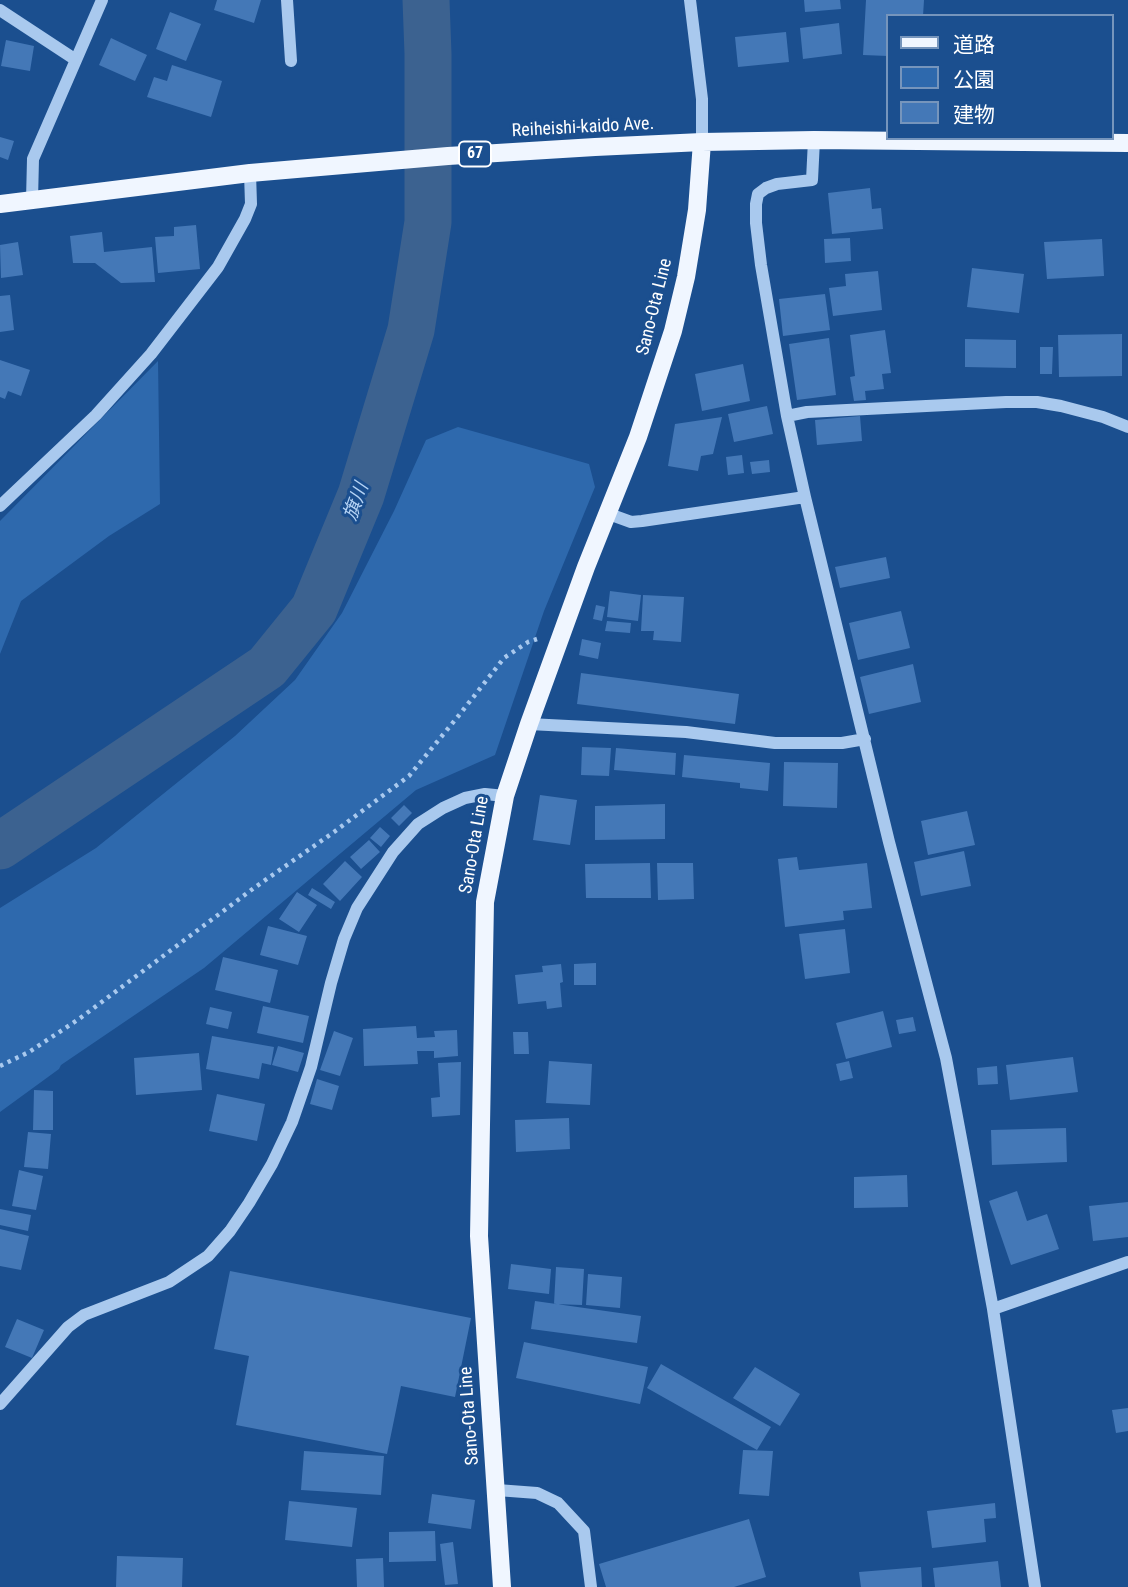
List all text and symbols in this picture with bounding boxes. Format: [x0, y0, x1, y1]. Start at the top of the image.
legend [886, 14, 1114, 140]
text: 道路 [953, 33, 995, 57]
text: 公園 [953, 68, 995, 92]
text: 建物 [953, 103, 995, 127]
street label: Reiheishi-kaido Ave. [511, 113, 655, 143]
road number: 67 [459, 142, 491, 166]
street label: Sano-Ota Line [633, 256, 677, 358]
water label: 旗川 [340, 480, 374, 524]
street label: Sano-Ota Line [456, 794, 494, 896]
street label: Sano-Ota Line [456, 1366, 484, 1466]

